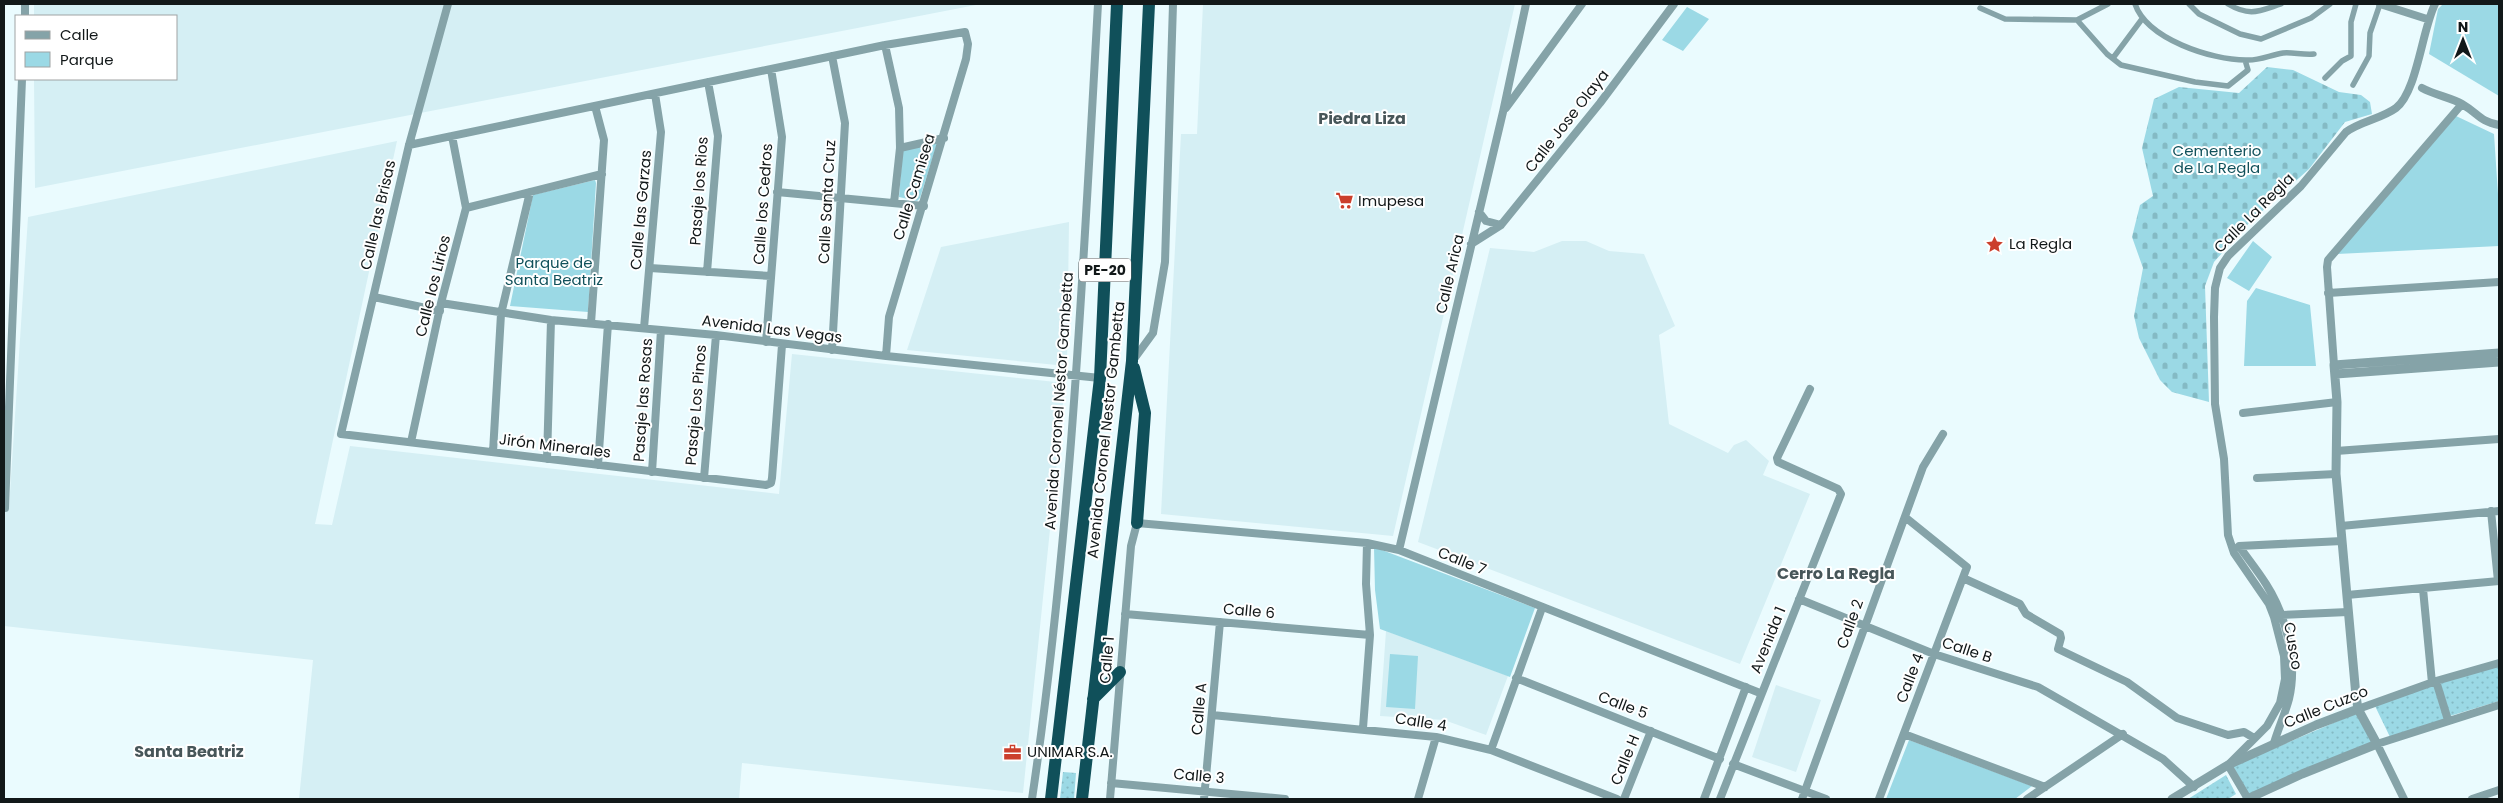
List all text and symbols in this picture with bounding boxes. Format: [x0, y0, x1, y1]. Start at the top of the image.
legend [15, 15, 178, 80]
north arrow [2438, 15, 2488, 65]
text: N [2458, 17, 2468, 37]
text: Calle [60, 24, 98, 45]
text: Parque [60, 49, 113, 70]
street label: Calle Jose Olaya [1520, 65, 1613, 177]
district label: Piedra Liza [1318, 107, 1406, 130]
street label: Calle Camisea [887, 131, 940, 243]
street label: Pasaje los Rios [684, 136, 713, 246]
street label: Calle Santa Cruz [813, 139, 840, 265]
park label: Cementerio de La Regla [2173, 140, 2261, 178]
street label: Calle los Cedros [748, 142, 777, 265]
street label: Calle las Garzas [625, 149, 656, 271]
street label: Calle las Brisas [355, 158, 400, 272]
street label: Calle La Regla [2209, 168, 2298, 257]
place label: Imupesa [1358, 190, 1424, 211]
supermarket icon: Imupesa [1334, 191, 1354, 211]
street label: Calle Arica [1430, 232, 1469, 316]
street label: Calle los Lirios [410, 233, 455, 339]
place label: La Regla [2009, 233, 2072, 254]
place icon: La Regla [1985, 234, 2005, 254]
park label: Parque de Santa Beatriz [505, 252, 603, 290]
road number: PE-20 [1079, 258, 1131, 282]
street label: Avenida Coronel Néstor Gambetta [1039, 271, 1078, 531]
street label: Avenida Coronel Nestor Gambetta [1082, 300, 1129, 560]
street label: Avenida Las Vegas [701, 309, 844, 348]
street label: Pasaje las Rosas [628, 337, 657, 463]
street label: Pasaje Los Pinos [680, 344, 711, 466]
street label: Jirón Minerales [498, 428, 612, 463]
street label: Calle 7 [1435, 541, 1490, 580]
district label: Cerro La Regla [1777, 562, 1895, 585]
street label: Calle 2 [1831, 596, 1868, 651]
street label: Calle 6 [1222, 598, 1276, 623]
street label: Avenida 1 [1745, 603, 1790, 676]
street label: Cusco [2279, 621, 2308, 671]
street label: Calle B [1939, 632, 1995, 667]
street label: Calle 1 [1094, 636, 1119, 684]
street label: Calle 4 [1890, 650, 1929, 706]
street label: Calle Cuzco [2281, 680, 2371, 733]
street label: Calle A [1186, 682, 1211, 736]
street label: Calle 5 [1595, 685, 1651, 724]
street label: Calle 4 [1394, 707, 1448, 736]
street label: Calle H [1605, 731, 1644, 788]
district label: Santa Beatriz [134, 740, 244, 763]
place label: UNIMAR S.A. [1027, 741, 1113, 762]
office icon: UNIMAR S.A. [1003, 742, 1023, 762]
street label: Calle 3 [1173, 763, 1225, 788]

